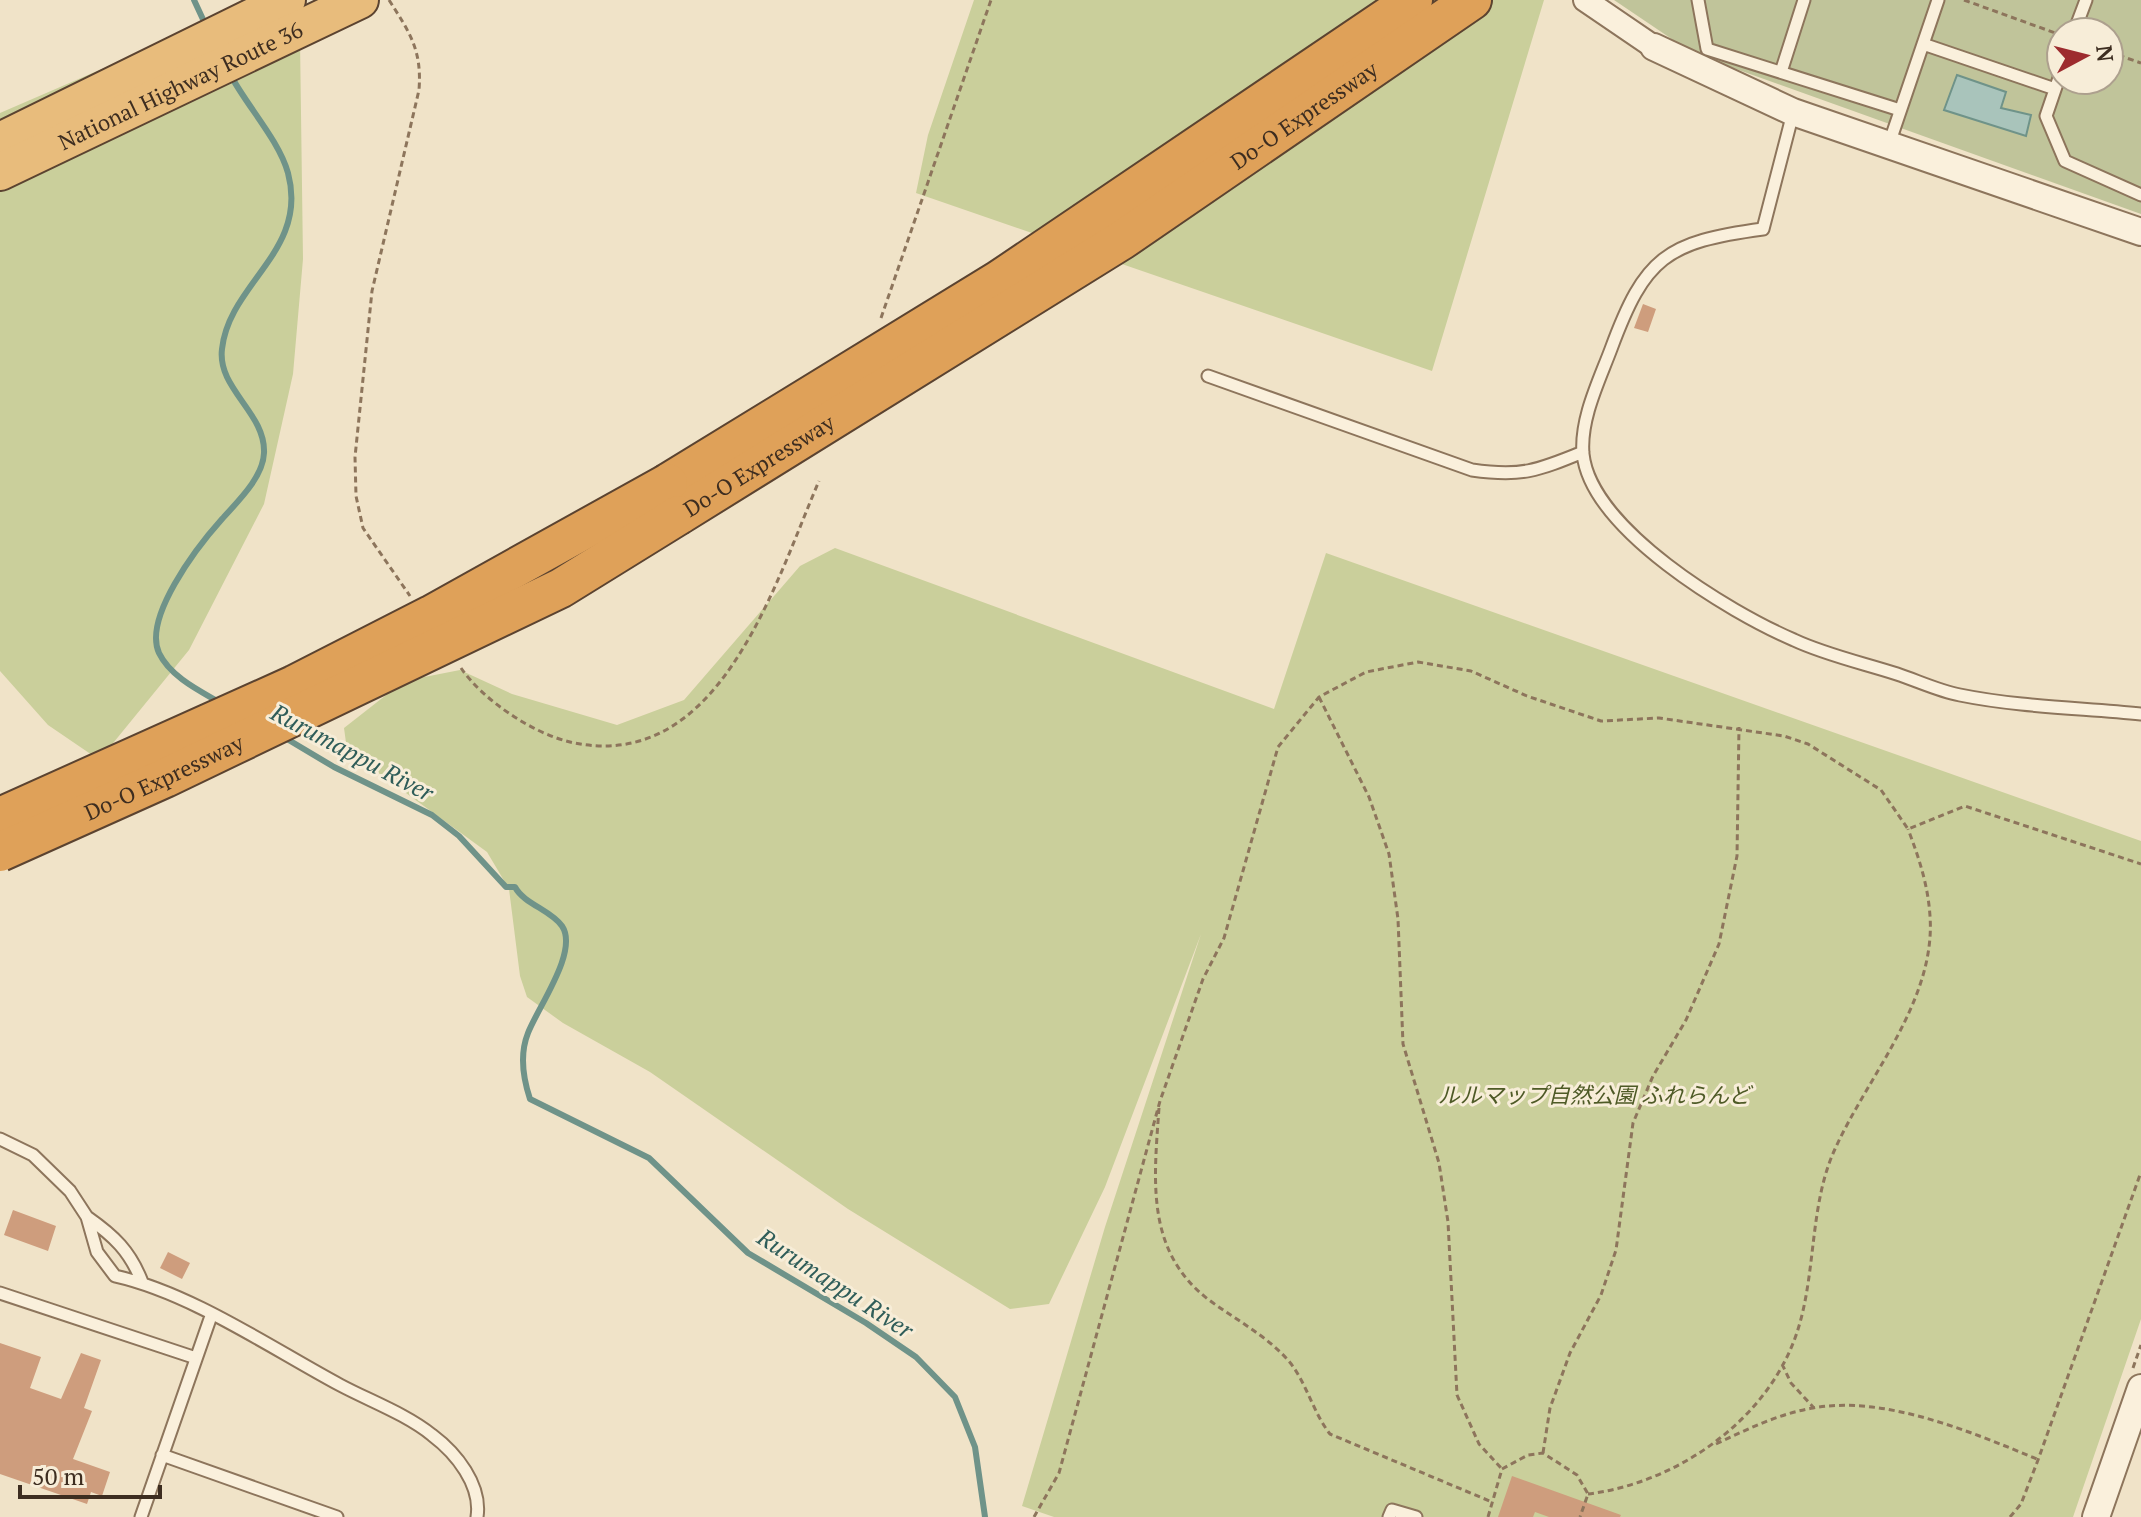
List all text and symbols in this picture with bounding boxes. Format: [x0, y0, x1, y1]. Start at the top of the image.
street label: National Highway Route 36 [53, 14, 308, 156]
north arrow [2045, 16, 2125, 96]
text: N [2090, 43, 2121, 64]
street label: Do-O Expressway [1224, 54, 1384, 176]
street label: Do-O Expressway [678, 407, 840, 523]
water label: Rurumappu River [265, 695, 441, 809]
street label: Do-O Expressway [79, 727, 249, 826]
park label: ルルマップ自然公園 ふれらんど [1438, 1080, 1754, 1109]
water label: Rurumappu River [751, 1220, 921, 1346]
scale bar [20, 1449, 160, 1499]
text: 50 m [32, 1460, 84, 1492]

